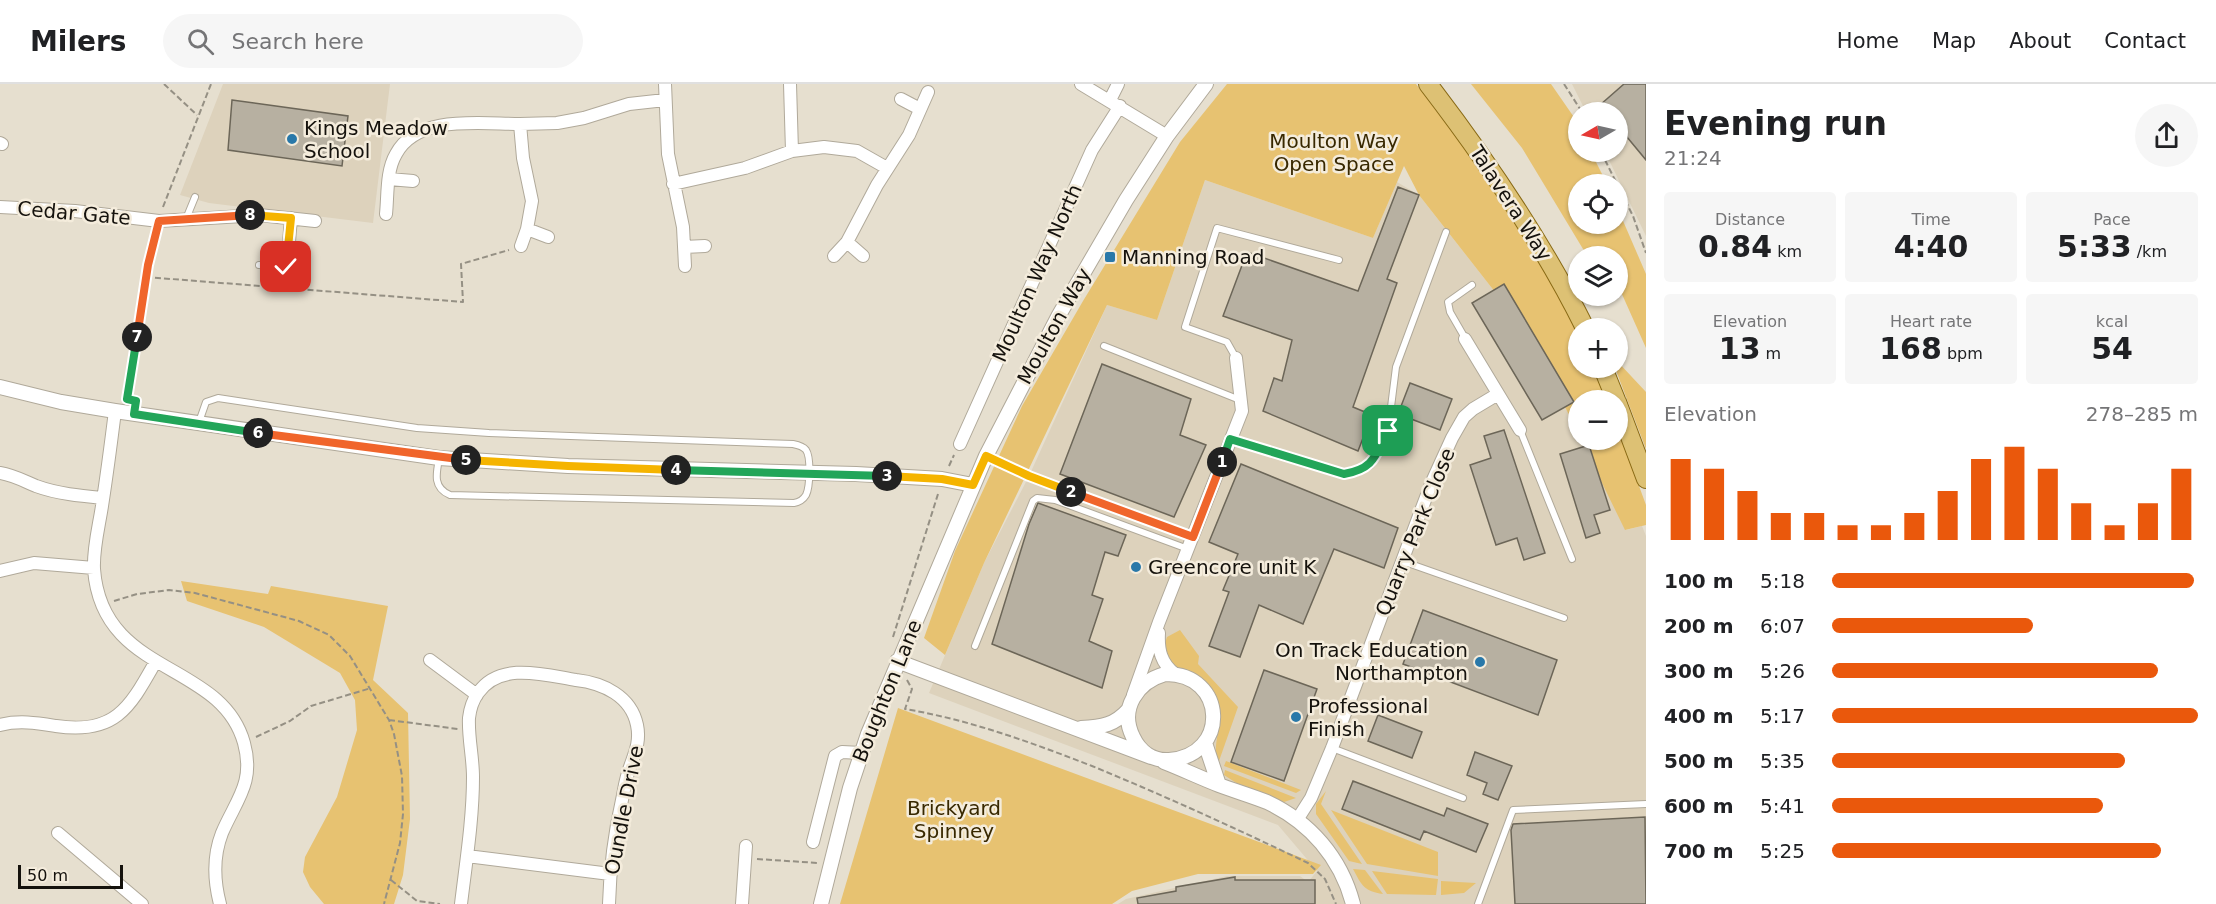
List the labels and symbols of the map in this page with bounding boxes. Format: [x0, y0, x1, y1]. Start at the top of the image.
north arrow [1568, 102, 1628, 162]
place label: Kings Meadow School [304, 116, 448, 163]
park label: Moulton Way Open Space [1269, 129, 1399, 176]
marker: Kings Meadow School [285, 132, 299, 146]
street label: Talavera Way [1464, 140, 1557, 265]
street label: Moulton Way North [987, 181, 1087, 365]
street label: Cedar Gate [16, 196, 132, 230]
pin: 8 [235, 200, 265, 230]
pin [260, 241, 311, 292]
place label: Manning Road [1122, 245, 1264, 269]
marker: Manning Road [1103, 250, 1117, 264]
street label: Moulton Way [1012, 264, 1096, 388]
pin: 7 [122, 322, 152, 352]
pin [1362, 405, 1413, 456]
pin: 6 [243, 418, 273, 448]
pin: 5 [451, 445, 481, 475]
street label: Quarry Park Close [1370, 445, 1460, 619]
pin: 1 [1207, 447, 1237, 477]
pin: 4 [661, 455, 691, 485]
pin: 3 [872, 461, 902, 491]
pin: 2 [1056, 477, 1086, 507]
place label: Greencore unit K [1148, 555, 1317, 579]
marker: Greencore unit K [1129, 560, 1143, 574]
street label: Boughton Lane [847, 616, 927, 766]
place label: On Track Education Northampton [1275, 638, 1468, 685]
marker: On Track Education Northampton [1473, 655, 1487, 669]
place label: Professional Finish [1308, 694, 1428, 741]
marker: Professional Finish [1289, 710, 1303, 724]
street label: Oundle Drive [600, 743, 648, 877]
park label: Brickyard Spinney [907, 796, 1001, 843]
scale bar [18, 862, 123, 890]

